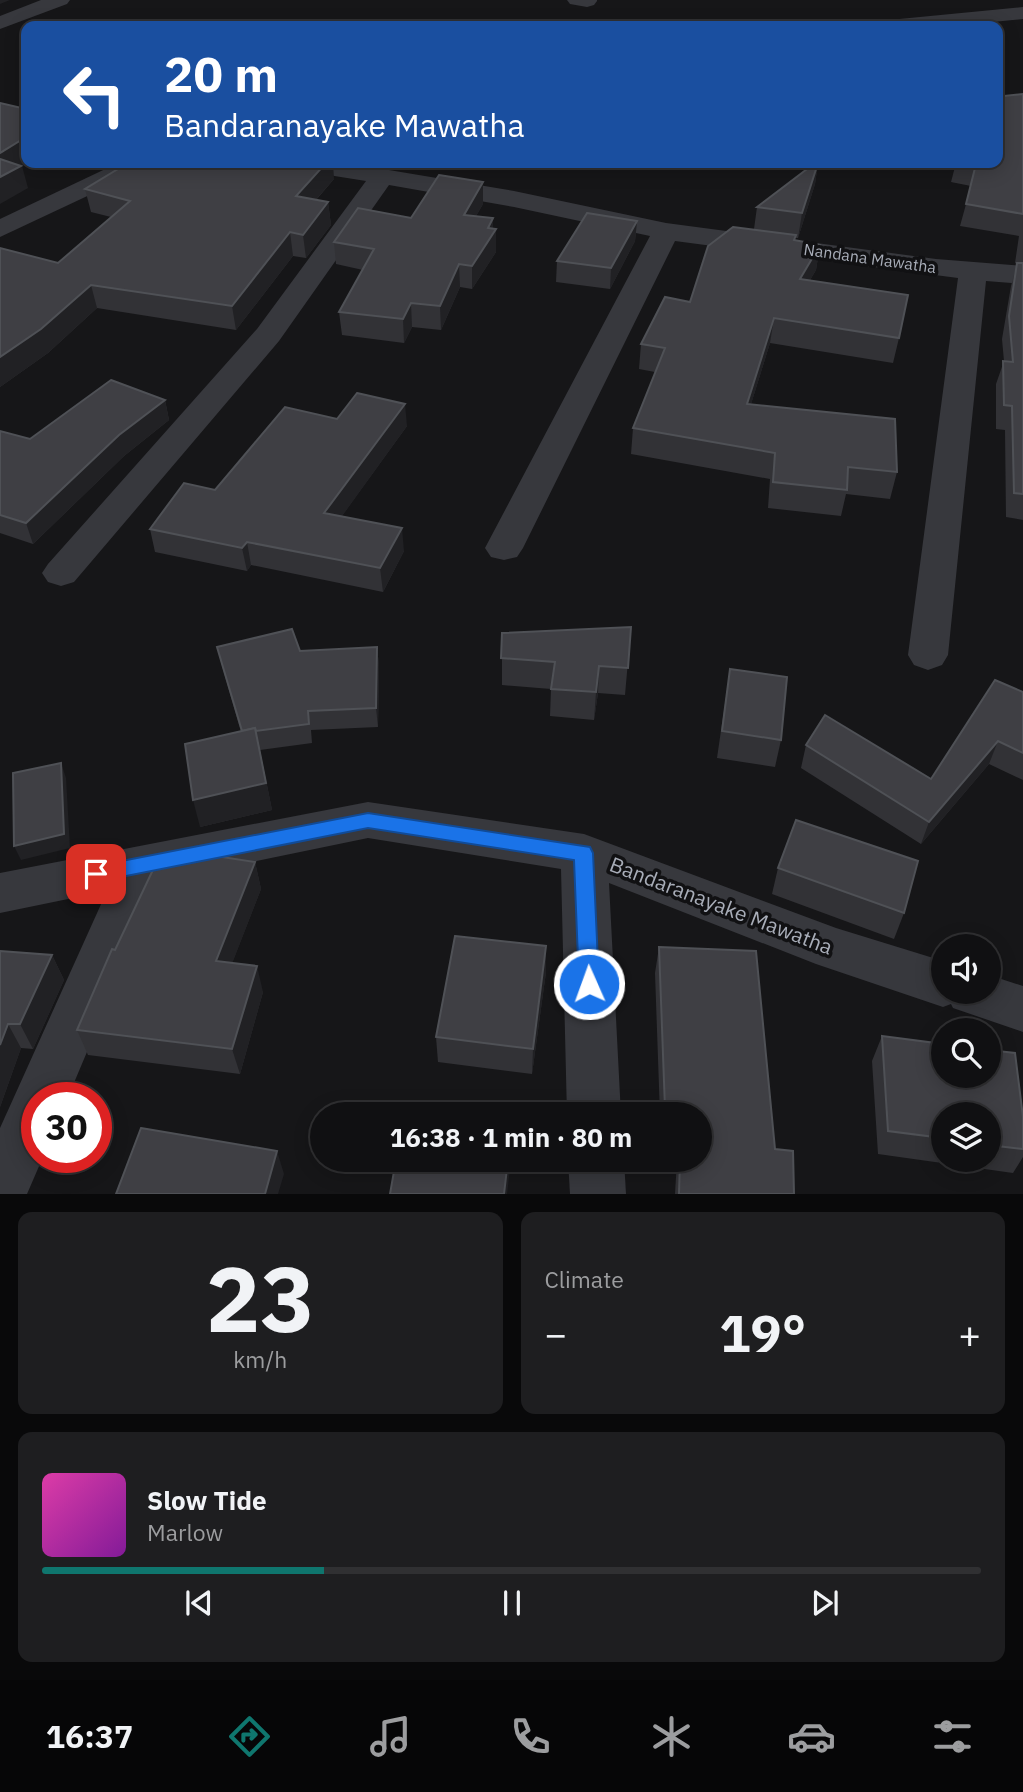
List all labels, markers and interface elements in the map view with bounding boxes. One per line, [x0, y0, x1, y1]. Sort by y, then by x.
text: 20 m [164, 42, 278, 105]
icon: left [49, 49, 140, 140]
text: Bandaranayake Mawatha [164, 104, 525, 146]
street label: Nandana Mawatha [802, 239, 938, 277]
pin [66, 844, 126, 904]
street label: Bandaranayake Mawatha [606, 850, 837, 961]
icon: arrive [77, 855, 115, 893]
map controls [931, 934, 1001, 1172]
button: sound [931, 934, 1001, 1004]
position arrow [552, 947, 626, 1021]
button: search [931, 1018, 1001, 1088]
speed limit sign: 30 [21, 1082, 112, 1173]
button: layers [931, 1102, 1001, 1172]
text: 16:38 · 1 min · 80 m [390, 1120, 632, 1154]
text: 23 [206, 1239, 315, 1357]
text: Climate [545, 1264, 624, 1294]
text: 19° [719, 1299, 806, 1366]
text: − [545, 1309, 567, 1358]
text: + [958, 1309, 981, 1358]
text: km/h [233, 1344, 287, 1374]
text: Slow Tide [147, 1483, 267, 1517]
text: Marlow [147, 1517, 223, 1547]
icon: previous [180, 1584, 218, 1622]
icon: pause [493, 1584, 531, 1622]
icon: next [806, 1584, 844, 1622]
icon: directions [225, 1712, 274, 1761]
icon: music [366, 1712, 415, 1761]
icon: phone [506, 1712, 555, 1761]
icon: climate [647, 1712, 696, 1761]
icon: car [787, 1712, 836, 1761]
icon: filters [928, 1712, 977, 1761]
text: 16:37 [46, 1715, 133, 1757]

